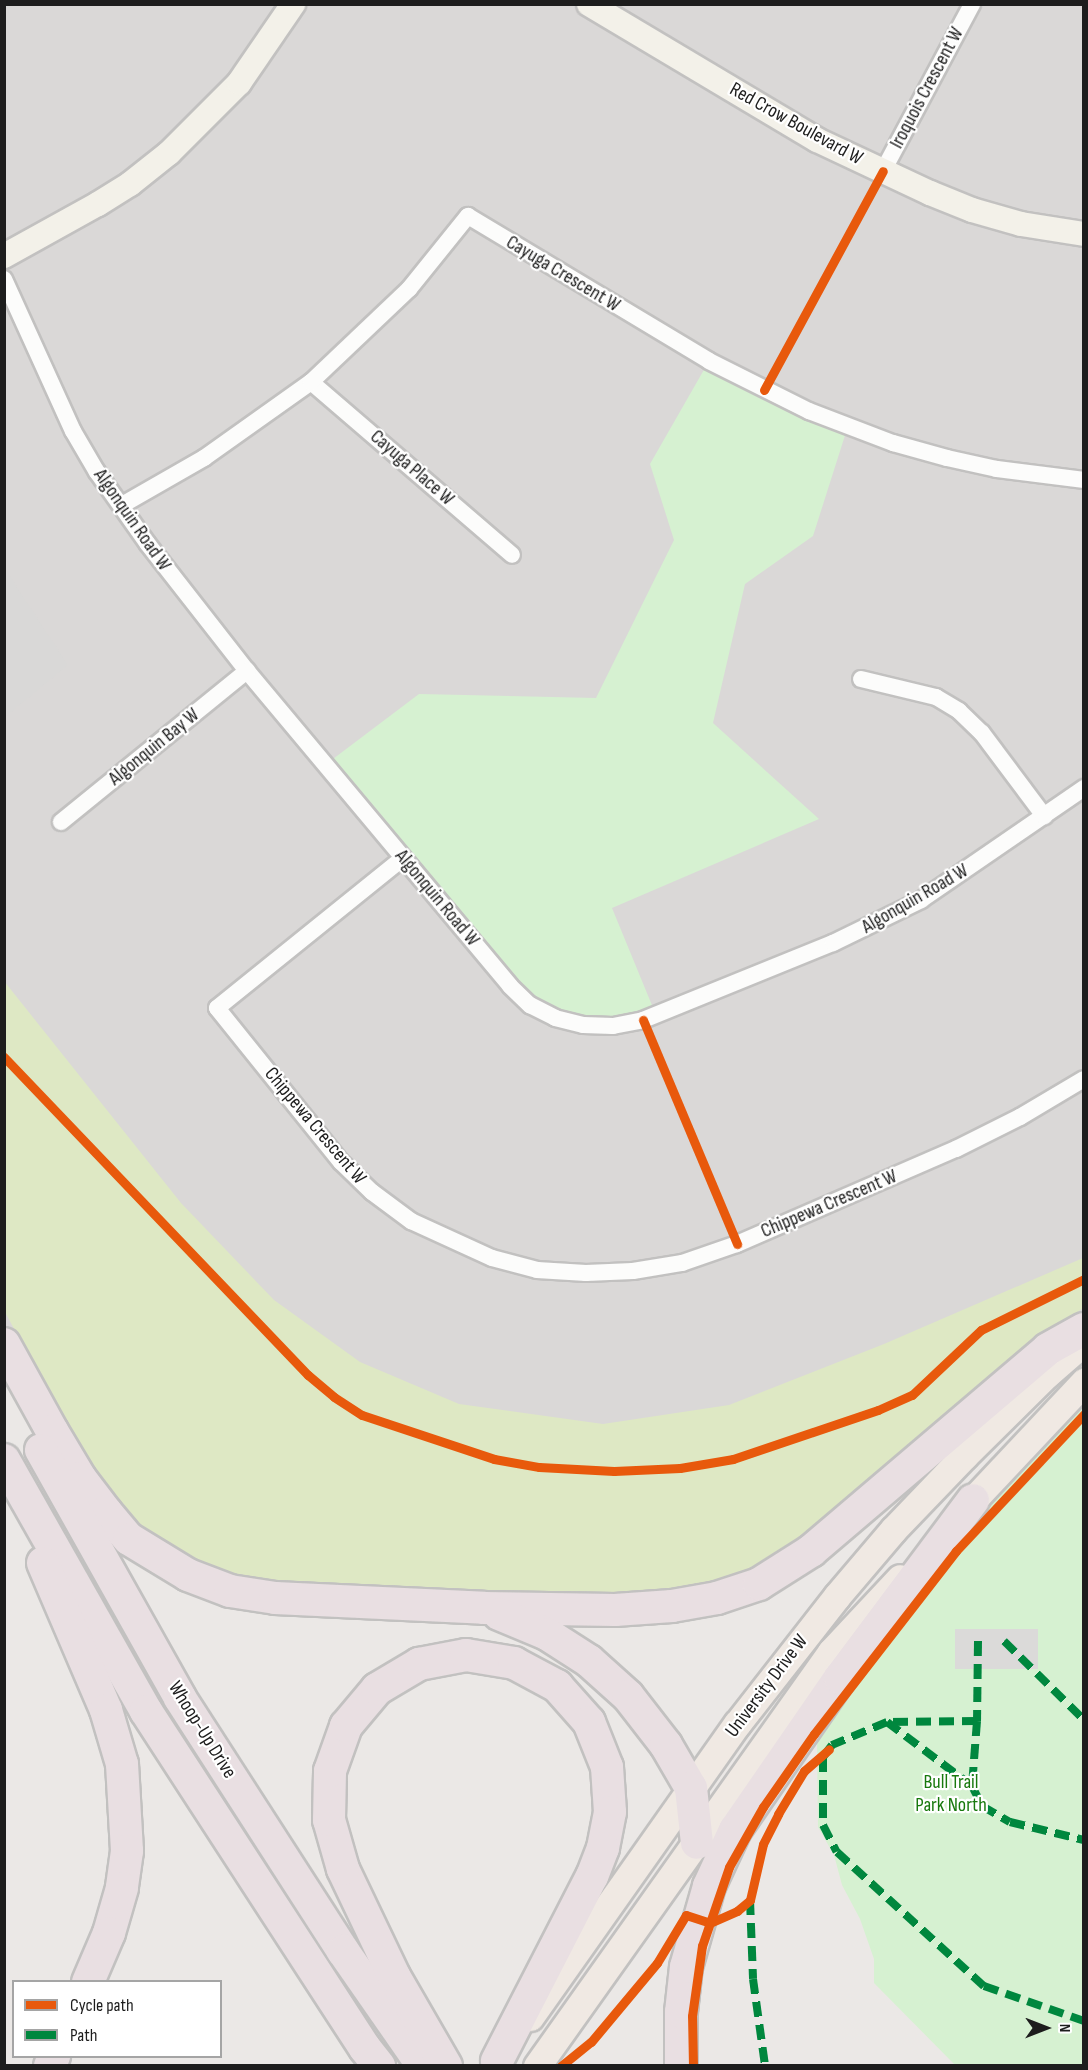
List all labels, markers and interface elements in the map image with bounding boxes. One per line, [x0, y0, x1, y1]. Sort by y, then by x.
street label: Iroquois Crescent W [885, 23, 969, 153]
street label: Red Crow Boulevard W [725, 78, 867, 170]
street label: Cayuga Crescent W [502, 231, 624, 317]
street label: Cayuga Place W [365, 425, 459, 511]
street label: Algonquin Road W [88, 464, 176, 576]
street label: Algonquin Bay W [104, 703, 204, 791]
street label: Algonquin Road W [390, 845, 484, 951]
street label: Algonquin Road W [857, 859, 973, 939]
street label: Chippewa Crescent W [259, 1063, 371, 1189]
street label: Chippewa Crescent W [757, 1165, 901, 1243]
street label: University Drive W [721, 1630, 813, 1742]
street label: Whoop-Up Drive [163, 1677, 241, 1783]
park label: Bull Trail Park North [915, 1771, 987, 1818]
legend [12, 1980, 222, 2058]
text: Cycle path [70, 1995, 134, 2016]
north arrow [1016, 1998, 1076, 2058]
text: N [1055, 2024, 1074, 2032]
text: Path [70, 2025, 98, 2046]

